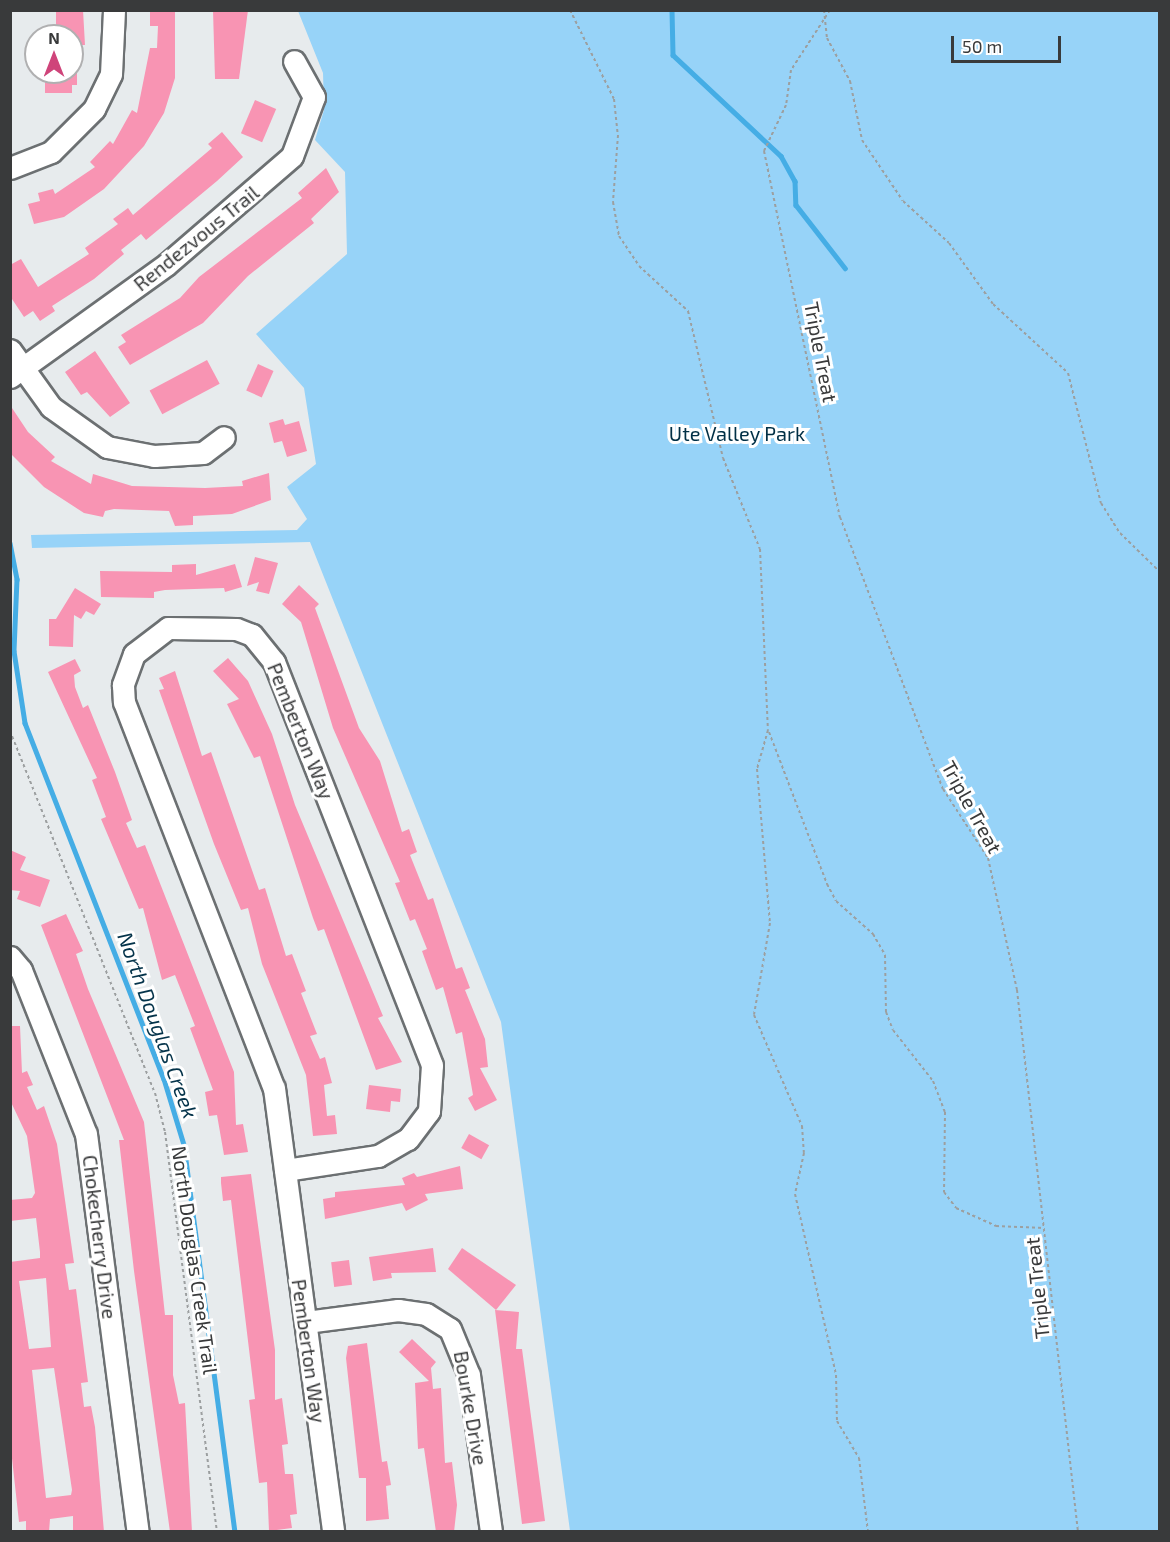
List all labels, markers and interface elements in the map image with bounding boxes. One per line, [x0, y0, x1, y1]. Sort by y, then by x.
north arrow [24, 24, 84, 84]
scale bar [954, 24, 1064, 62]
text: N [48, 28, 60, 47]
text: 50 m [962, 35, 1002, 57]
street label: Rendezvous Trail [128, 180, 264, 296]
street label: Triple Treat [799, 299, 843, 405]
park label: Ute Valley Park [668, 421, 806, 445]
street label: Pemberton Way [263, 659, 339, 803]
street label: Triple Treat [937, 756, 1007, 858]
water label: North Douglas Creek [113, 928, 203, 1122]
street label: North Douglas Creek Trail [167, 1144, 223, 1376]
street label: Chokecherry Drive [78, 1153, 122, 1321]
street label: Triple Treat [1020, 1236, 1054, 1340]
street label: Pemberton Way [287, 1277, 331, 1425]
street label: Bourke Drive [449, 1349, 493, 1467]

